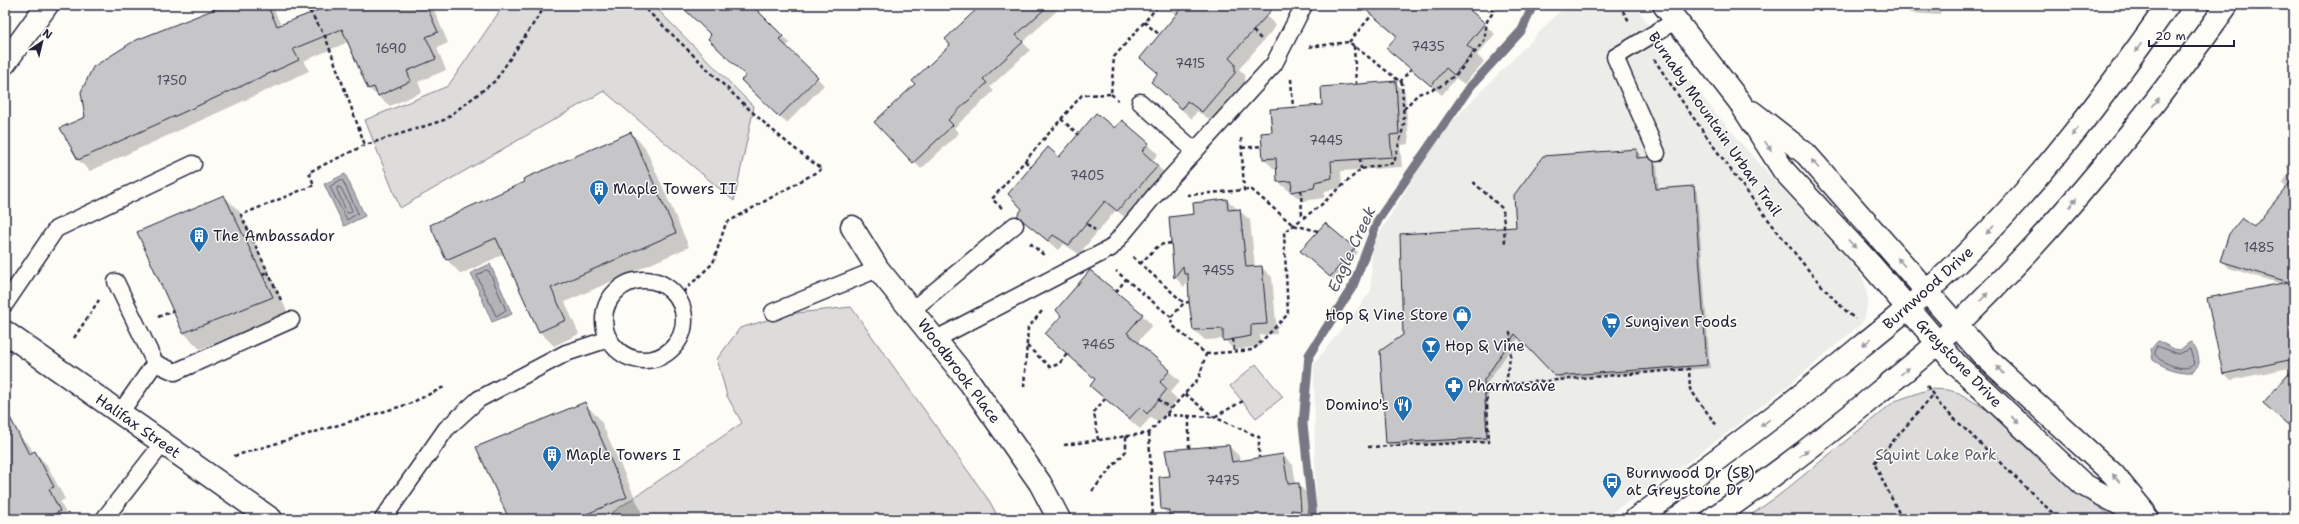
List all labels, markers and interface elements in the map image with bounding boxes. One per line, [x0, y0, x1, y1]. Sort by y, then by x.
north arrow [22, 22, 62, 62]
scale bar [2149, 22, 2234, 48]
text: N [40, 26, 56, 43]
street label: Burnaby Mountain Urban Trail [1644, 28, 1787, 220]
text: 20 m [2155, 28, 2186, 44]
house number: 7435 [1411, 38, 1445, 55]
house number: 1690 [375, 40, 407, 57]
one-way arrow [2134, 43, 2142, 54]
house number: 7415 [1175, 55, 1205, 72]
house number: 1750 [157, 72, 187, 89]
one-way arrow [2152, 97, 2160, 108]
one-way arrow [2071, 126, 2079, 137]
house number: 7445 [1309, 132, 1343, 149]
one-way arrow [1764, 140, 1771, 151]
one-way arrow [1811, 159, 1820, 169]
house number: 7405 [1070, 167, 1104, 184]
building icon: Maple Towers II [588, 178, 610, 206]
place label: Maple Towers II [613, 179, 736, 199]
one-way arrow [2069, 198, 2078, 208]
water label: Eagle Creek [1322, 203, 1380, 296]
one-way arrow [1985, 224, 1994, 235]
building icon: The Ambassador [188, 225, 210, 253]
place label: The Ambassador [213, 226, 335, 246]
one-way arrow [1847, 239, 1857, 249]
house number: 1485 [2244, 239, 2274, 256]
street label: Burnwood Drive [1878, 242, 1978, 334]
one-way arrow [1897, 257, 1906, 267]
house number: 7455 [1202, 262, 1234, 279]
one-way arrow [1979, 293, 1988, 302]
shop icon: Hop & Vine Store [1451, 304, 1473, 332]
place label: Hop & Vine Store [1325, 305, 1448, 325]
supermarket icon: Sungiven Foods [1600, 311, 1622, 339]
place label: Sungiven Foods [1625, 312, 1737, 332]
street label: Woodbrook Place [913, 314, 1005, 428]
street label: Greystone Drive [1911, 314, 2007, 412]
bar icon: Hop & Vine [1420, 335, 1442, 363]
house number: 7465 [1081, 336, 1115, 353]
place label: Hop & Vine [1445, 336, 1525, 356]
one-way arrow [1861, 338, 1872, 346]
one-way arrow [1995, 366, 2005, 375]
one-way arrow [1899, 367, 1910, 376]
pharmacy icon: Pharmasave [1443, 375, 1465, 403]
place label: Pharmasave [1468, 376, 1556, 396]
street label: Halifax Street [91, 389, 185, 463]
restaurant icon: Domino's [1392, 394, 1414, 422]
place label: Domino's [1326, 395, 1389, 415]
one-way arrow [2010, 415, 2020, 425]
one-way arrow [1760, 419, 1771, 427]
building icon: Maple Towers I [541, 444, 563, 472]
place label: Maple Towers I [566, 445, 681, 465]
park label: Squint Lake Park [1875, 445, 1997, 465]
one-way arrow [1799, 449, 1810, 458]
place label: Burnwood Dr (SB) at Greystone Dr [1626, 463, 1755, 500]
bus stop icon: Burnwood Dr (SB) at Greystone Dr [1601, 471, 1623, 499]
house number: 7475 [1206, 472, 1240, 489]
one-way arrow [2111, 473, 2120, 483]

